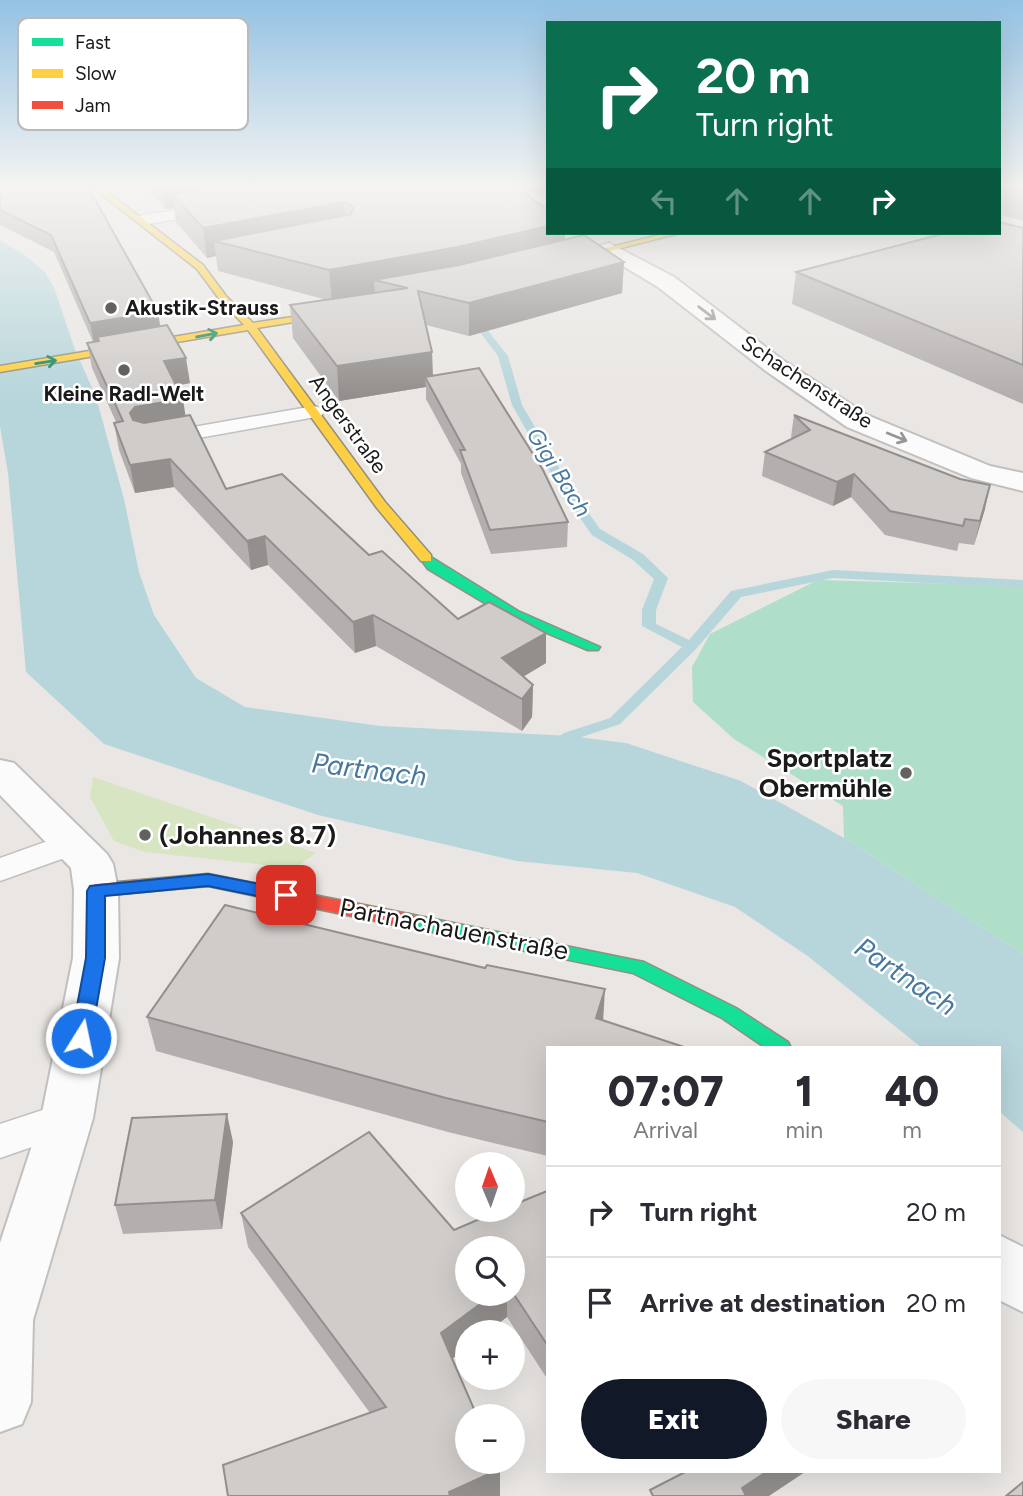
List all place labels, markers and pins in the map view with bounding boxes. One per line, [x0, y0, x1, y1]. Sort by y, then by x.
place label: Akustik-Strauss [125, 295, 279, 320]
marker: Akustik-Strauss [103, 300, 119, 316]
marker: Kleine Radl-Welt [116, 362, 132, 378]
place label: Kleine Radl-Welt [44, 381, 204, 406]
place label: Sportplatz Obermühle [759, 742, 892, 804]
marker: Sportplatz Obermühle [898, 765, 914, 781]
place label: (Johannes 8.7) [159, 819, 336, 851]
marker: (Johannes 8.7) [137, 827, 153, 843]
pin [256, 865, 316, 925]

